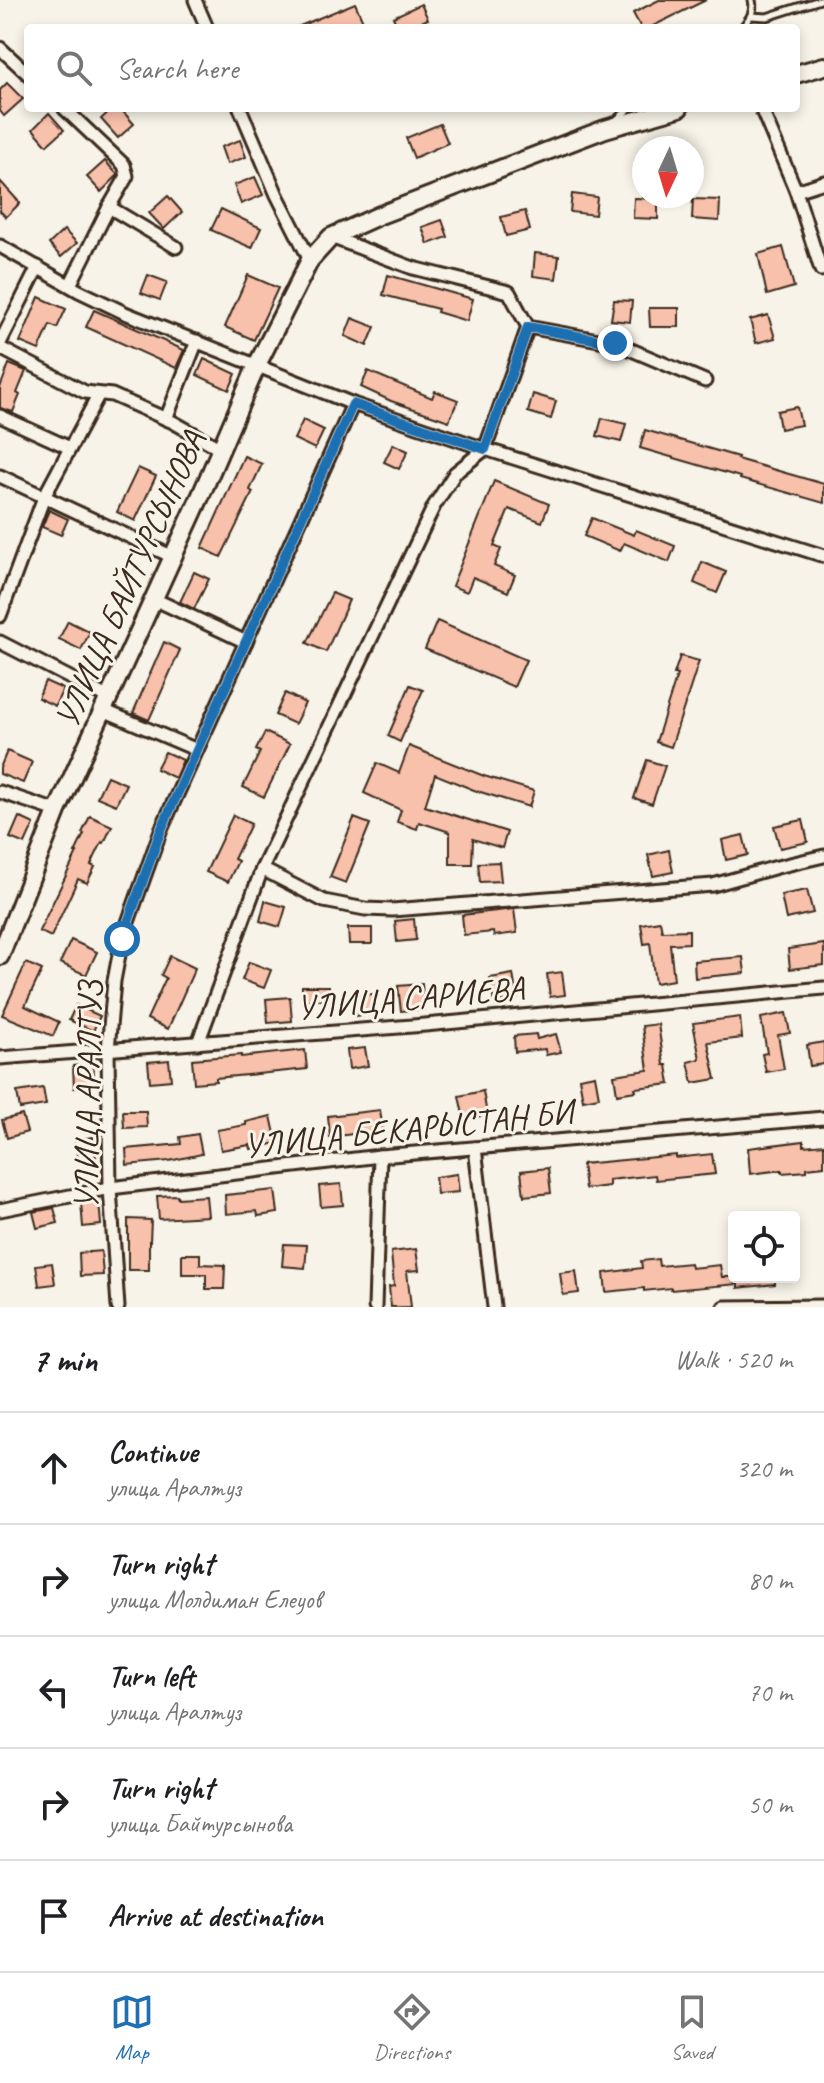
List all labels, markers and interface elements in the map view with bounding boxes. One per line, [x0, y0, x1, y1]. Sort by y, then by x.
search box [24, 24, 800, 112]
icon: search [52, 46, 96, 90]
text: Search here [116, 49, 238, 87]
north arrow [632, 136, 704, 208]
route end [597, 325, 633, 361]
street label: УЛИЦА БАЙТУРСЫНОВА [45, 423, 215, 734]
route start [104, 921, 140, 957]
street label: УЛИЦА САРИЕВА [295, 966, 527, 1029]
street label: УЛИЦА АРАЛТУЗ [64, 978, 111, 1210]
street label: УЛИЦА БЕКАРЫСТАН БИ [242, 1089, 581, 1167]
map controls [728, 1211, 800, 1283]
button: locate [728, 1211, 800, 1283]
text: 7 min [32, 1338, 97, 1381]
text: Walk · 520 m [675, 1343, 792, 1376]
text: Continue [108, 1433, 198, 1471]
icon: ahead [32, 1446, 76, 1490]
text: 320 m [736, 1452, 792, 1485]
text: улица Аралтуз [108, 1471, 241, 1504]
text: Turn right [108, 1545, 213, 1583]
icon: right [32, 1558, 76, 1602]
text: 80 m [748, 1564, 792, 1597]
text: улица Молдиман Елеуов [108, 1583, 321, 1616]
text: Turn left [108, 1657, 195, 1695]
icon: left [32, 1670, 76, 1714]
text: 70 m [748, 1676, 792, 1709]
text: улица Аралтуз [108, 1695, 241, 1728]
text: Turn right [108, 1769, 213, 1807]
icon: right [32, 1782, 76, 1826]
text: 50 m [748, 1788, 792, 1821]
text: улица Байтурсынова [108, 1807, 292, 1840]
icon: arrive [32, 1894, 76, 1938]
text: Arrive at destination [108, 1897, 323, 1935]
tab: Map [110, 1990, 154, 2066]
tab: Directions [374, 1990, 450, 2066]
tab: Saved [670, 1990, 714, 2066]

